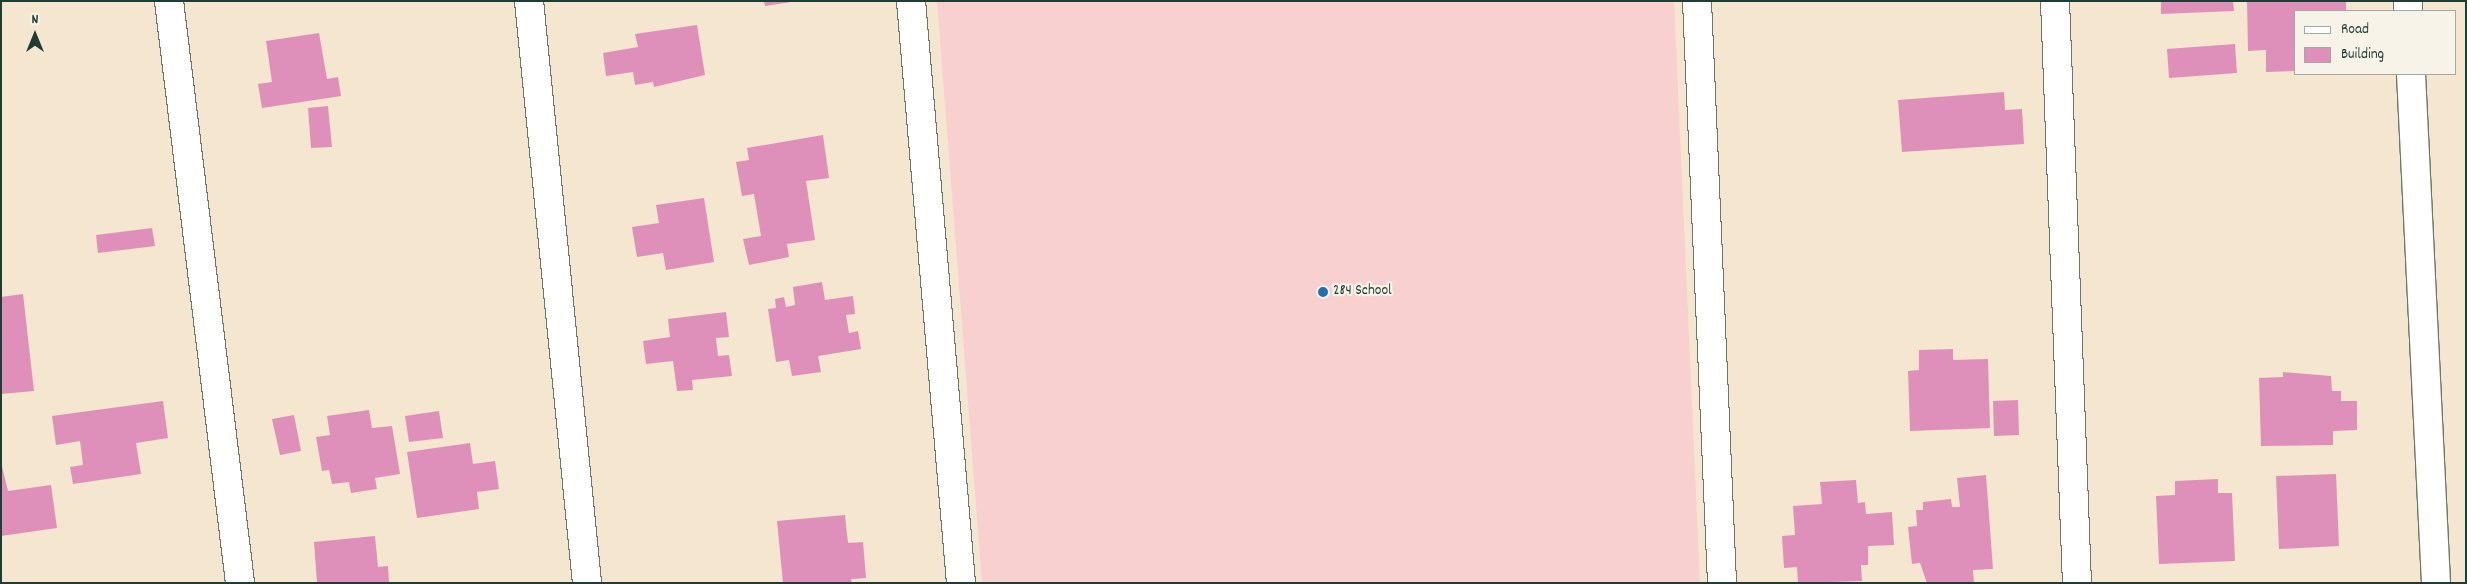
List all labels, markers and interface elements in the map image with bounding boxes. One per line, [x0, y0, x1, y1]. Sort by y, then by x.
north arrow [10, 10, 60, 60]
text: N [32, 10, 38, 30]
legend [2294, 10, 2457, 75]
text: Road [2341, 19, 2369, 41]
text: Building [2341, 44, 2384, 66]
place label: 284 School [1333, 283, 1392, 301]
marker: 284 School [1317, 286, 1329, 298]

